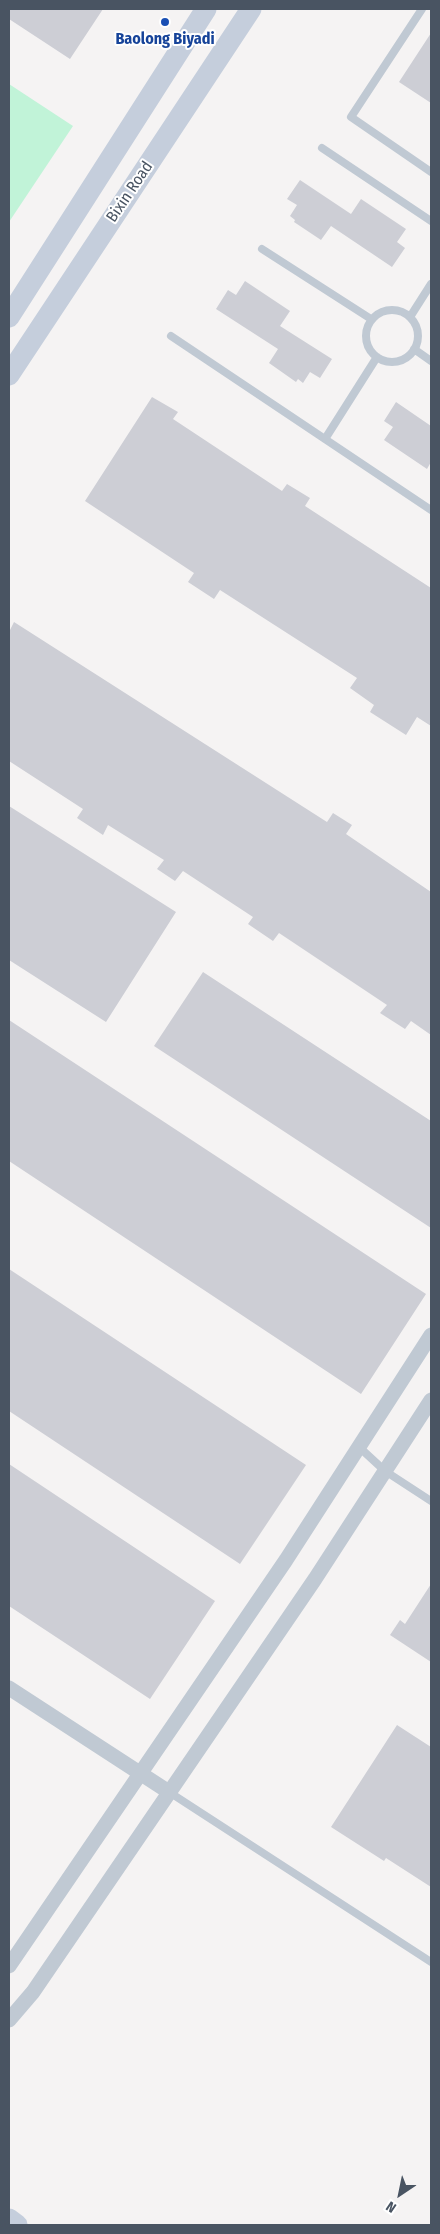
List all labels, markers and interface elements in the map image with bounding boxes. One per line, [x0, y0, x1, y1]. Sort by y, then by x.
marker: Baolong Biyadi [159, 16, 171, 28]
place label: Baolong Biyadi [115, 30, 215, 50]
street label: Bixin Road [103, 158, 157, 226]
north arrow [375, 2169, 425, 2219]
text: N [383, 2197, 400, 2216]

